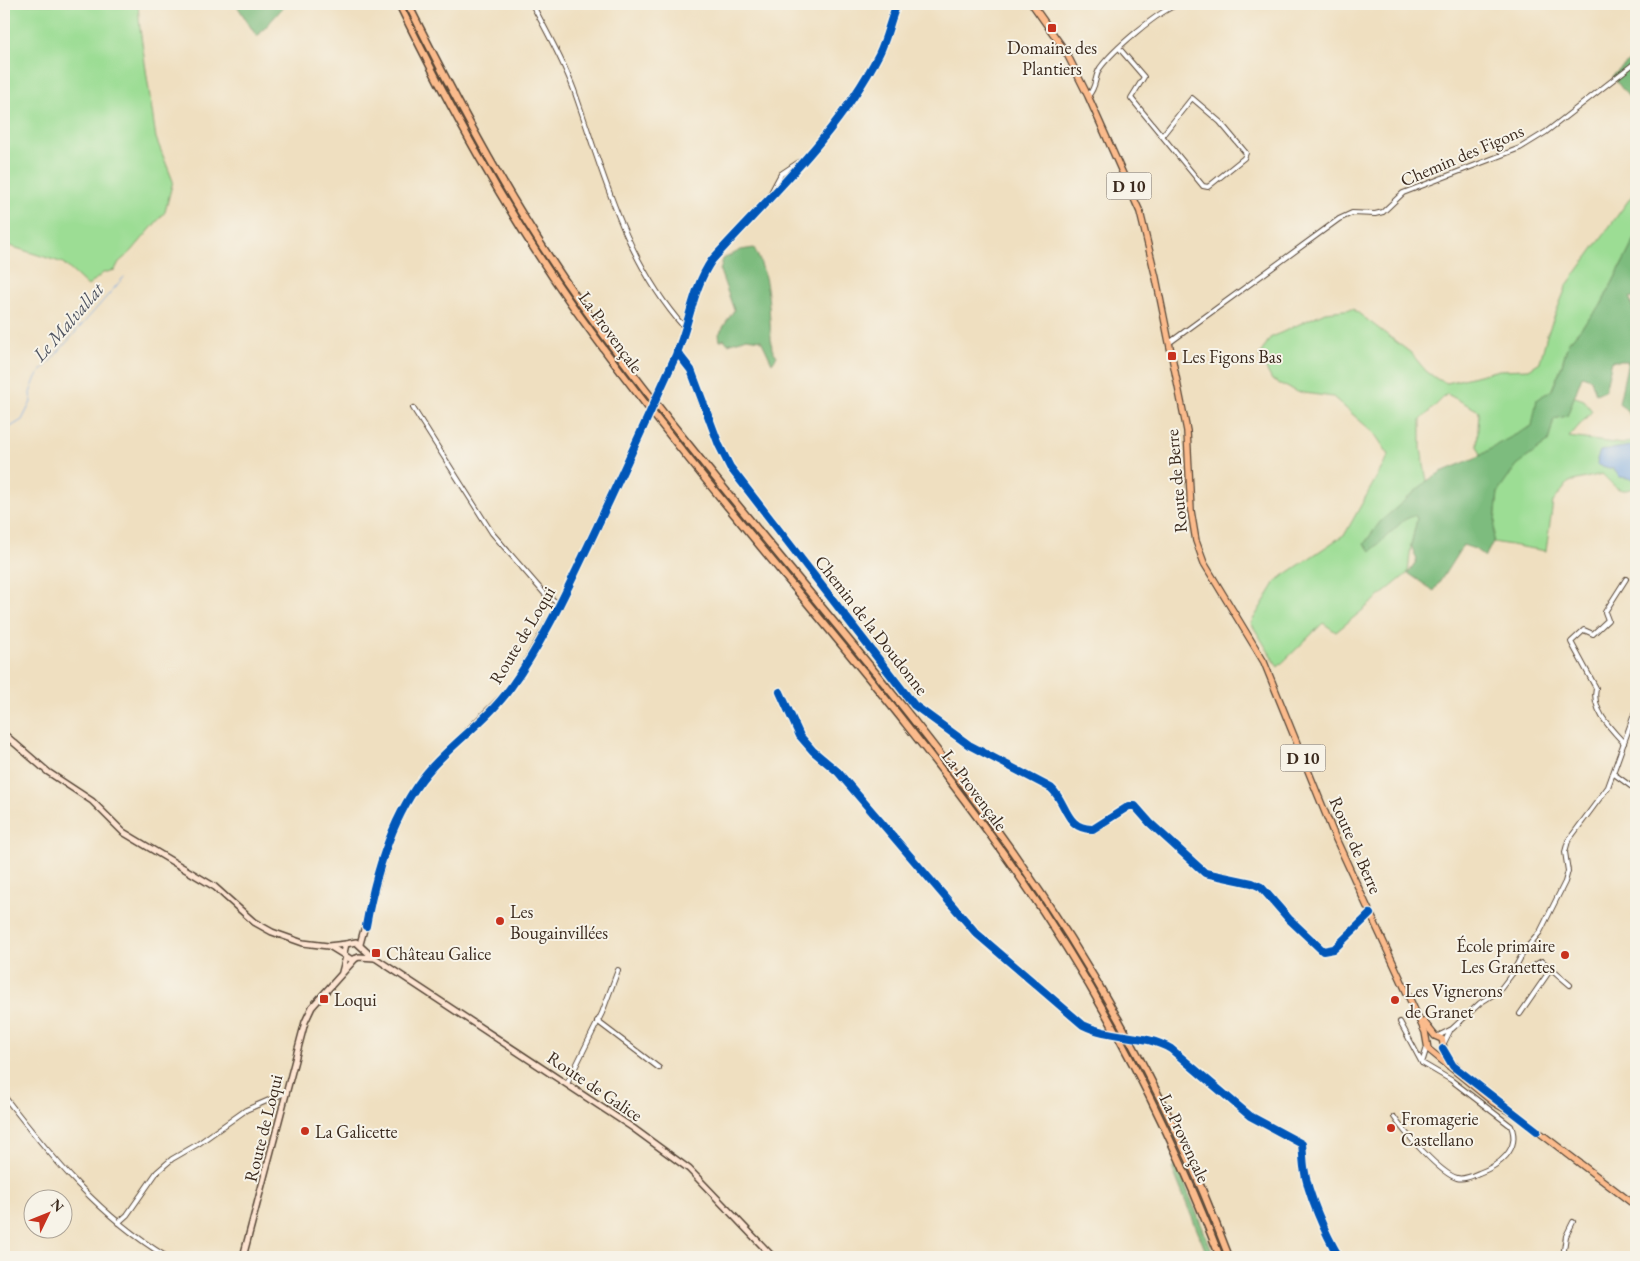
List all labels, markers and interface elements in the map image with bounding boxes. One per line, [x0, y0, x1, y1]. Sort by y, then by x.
marker: Domaine des Plantiers [1046, 22, 1058, 34]
place label: Domaine des Plantiers [1007, 36, 1097, 80]
street label: Chemin des Figons [1397, 119, 1527, 191]
road number: D 10 [1106, 172, 1152, 200]
water label: Le Malvallat [26, 276, 110, 367]
street label: La Provençale [574, 287, 648, 377]
place label: Les Figons Bas [1182, 345, 1282, 368]
marker: Les Figons Bas [1166, 350, 1178, 362]
street label: Route de Berre [1160, 428, 1192, 534]
street label: Chemin de la Doudonne [810, 550, 934, 700]
street label: Route de Loqui [484, 581, 560, 688]
road number: D 10 [1280, 744, 1326, 771]
street label: La Provençale [937, 745, 1013, 835]
street label: Route de Berre [1324, 793, 1388, 897]
place label: Les Bougainvillées [510, 900, 608, 944]
marker: Les Bougainvillées [494, 915, 506, 927]
place label: École primaire Les Granettes [1456, 934, 1555, 978]
place label: Château Galice [386, 942, 491, 965]
marker: Château Galice [370, 947, 382, 959]
marker: École primaire Les Granettes [1559, 949, 1571, 961]
place label: Les Vignerons de Granet [1405, 979, 1503, 1023]
place label: Loqui [334, 988, 377, 1011]
marker: Loqui [318, 993, 330, 1005]
marker: Les Vignerons de Granet [1389, 994, 1401, 1006]
street label: Route de Galice [543, 1046, 647, 1126]
street label: Route de Loqui [239, 1071, 288, 1184]
street label: La Provençale [1154, 1090, 1216, 1186]
place label: Fromagerie Castellano [1401, 1107, 1479, 1151]
place label: La Galicette [315, 1120, 398, 1143]
marker: Fromagerie Castellano [1385, 1122, 1397, 1134]
marker: La Galicette [299, 1125, 311, 1137]
north arrow [22, 1188, 72, 1238]
text: N [47, 1195, 68, 1216]

